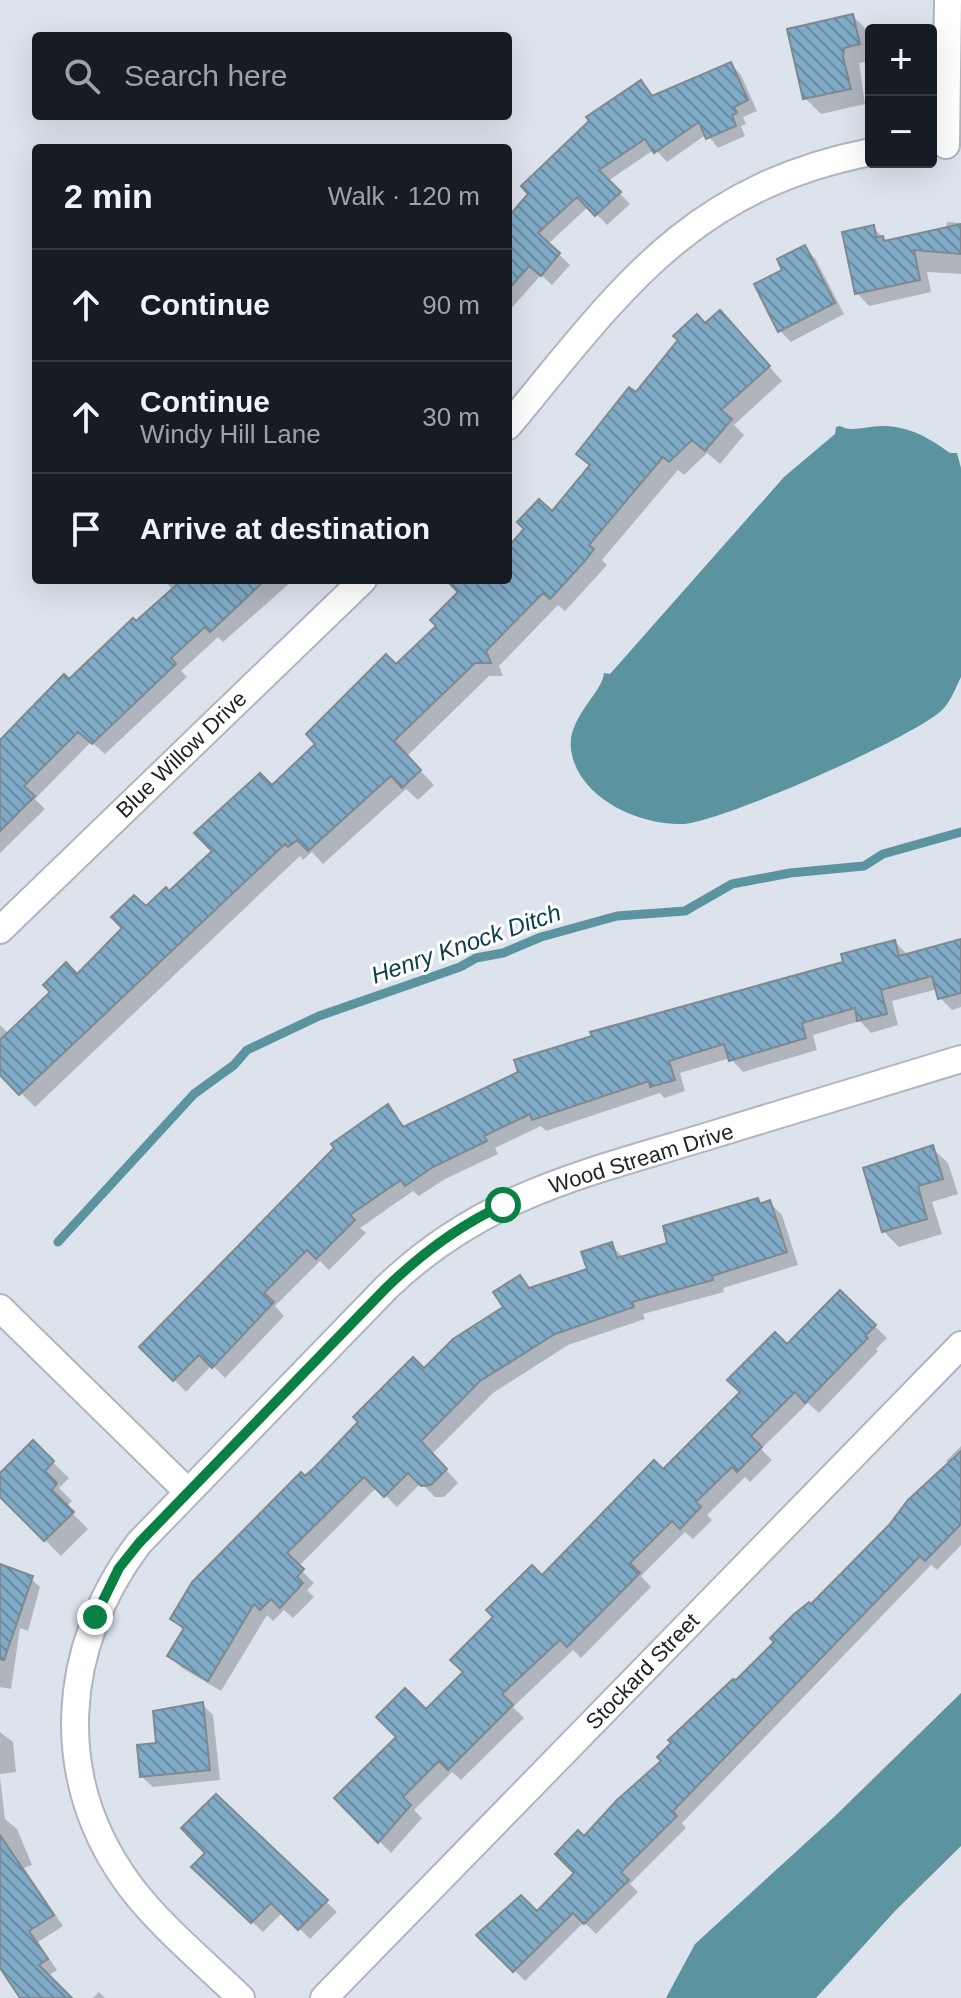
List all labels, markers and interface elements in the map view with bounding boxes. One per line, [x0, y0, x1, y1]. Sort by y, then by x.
map controls [865, 24, 937, 168]
button: + [865, 24, 937, 96]
search box [32, 32, 512, 120]
icon: search [60, 54, 104, 98]
text: Search here [124, 59, 287, 92]
button: − [865, 96, 937, 168]
text: 2 min [64, 177, 153, 215]
text: Walk · 120 m [328, 181, 480, 211]
icon: ahead [64, 283, 108, 327]
text: Continue [140, 288, 270, 321]
text: 90 m [422, 290, 480, 320]
text: Continue [140, 385, 270, 418]
icon: ahead [64, 395, 108, 439]
text: 30 m [422, 402, 480, 432]
text: Windy Hill Lane [140, 419, 321, 449]
icon: arrive [64, 507, 108, 551]
text: Arrive at destination [140, 512, 430, 545]
street label: Blue Willow Drive [111, 686, 252, 823]
water label: Henry Knock Ditch [367, 898, 564, 989]
street label: Wood Stream Drive [546, 1119, 736, 1198]
route start [485, 1187, 521, 1223]
route end [77, 1599, 113, 1635]
street label: Stockard Street [581, 1608, 704, 1735]

